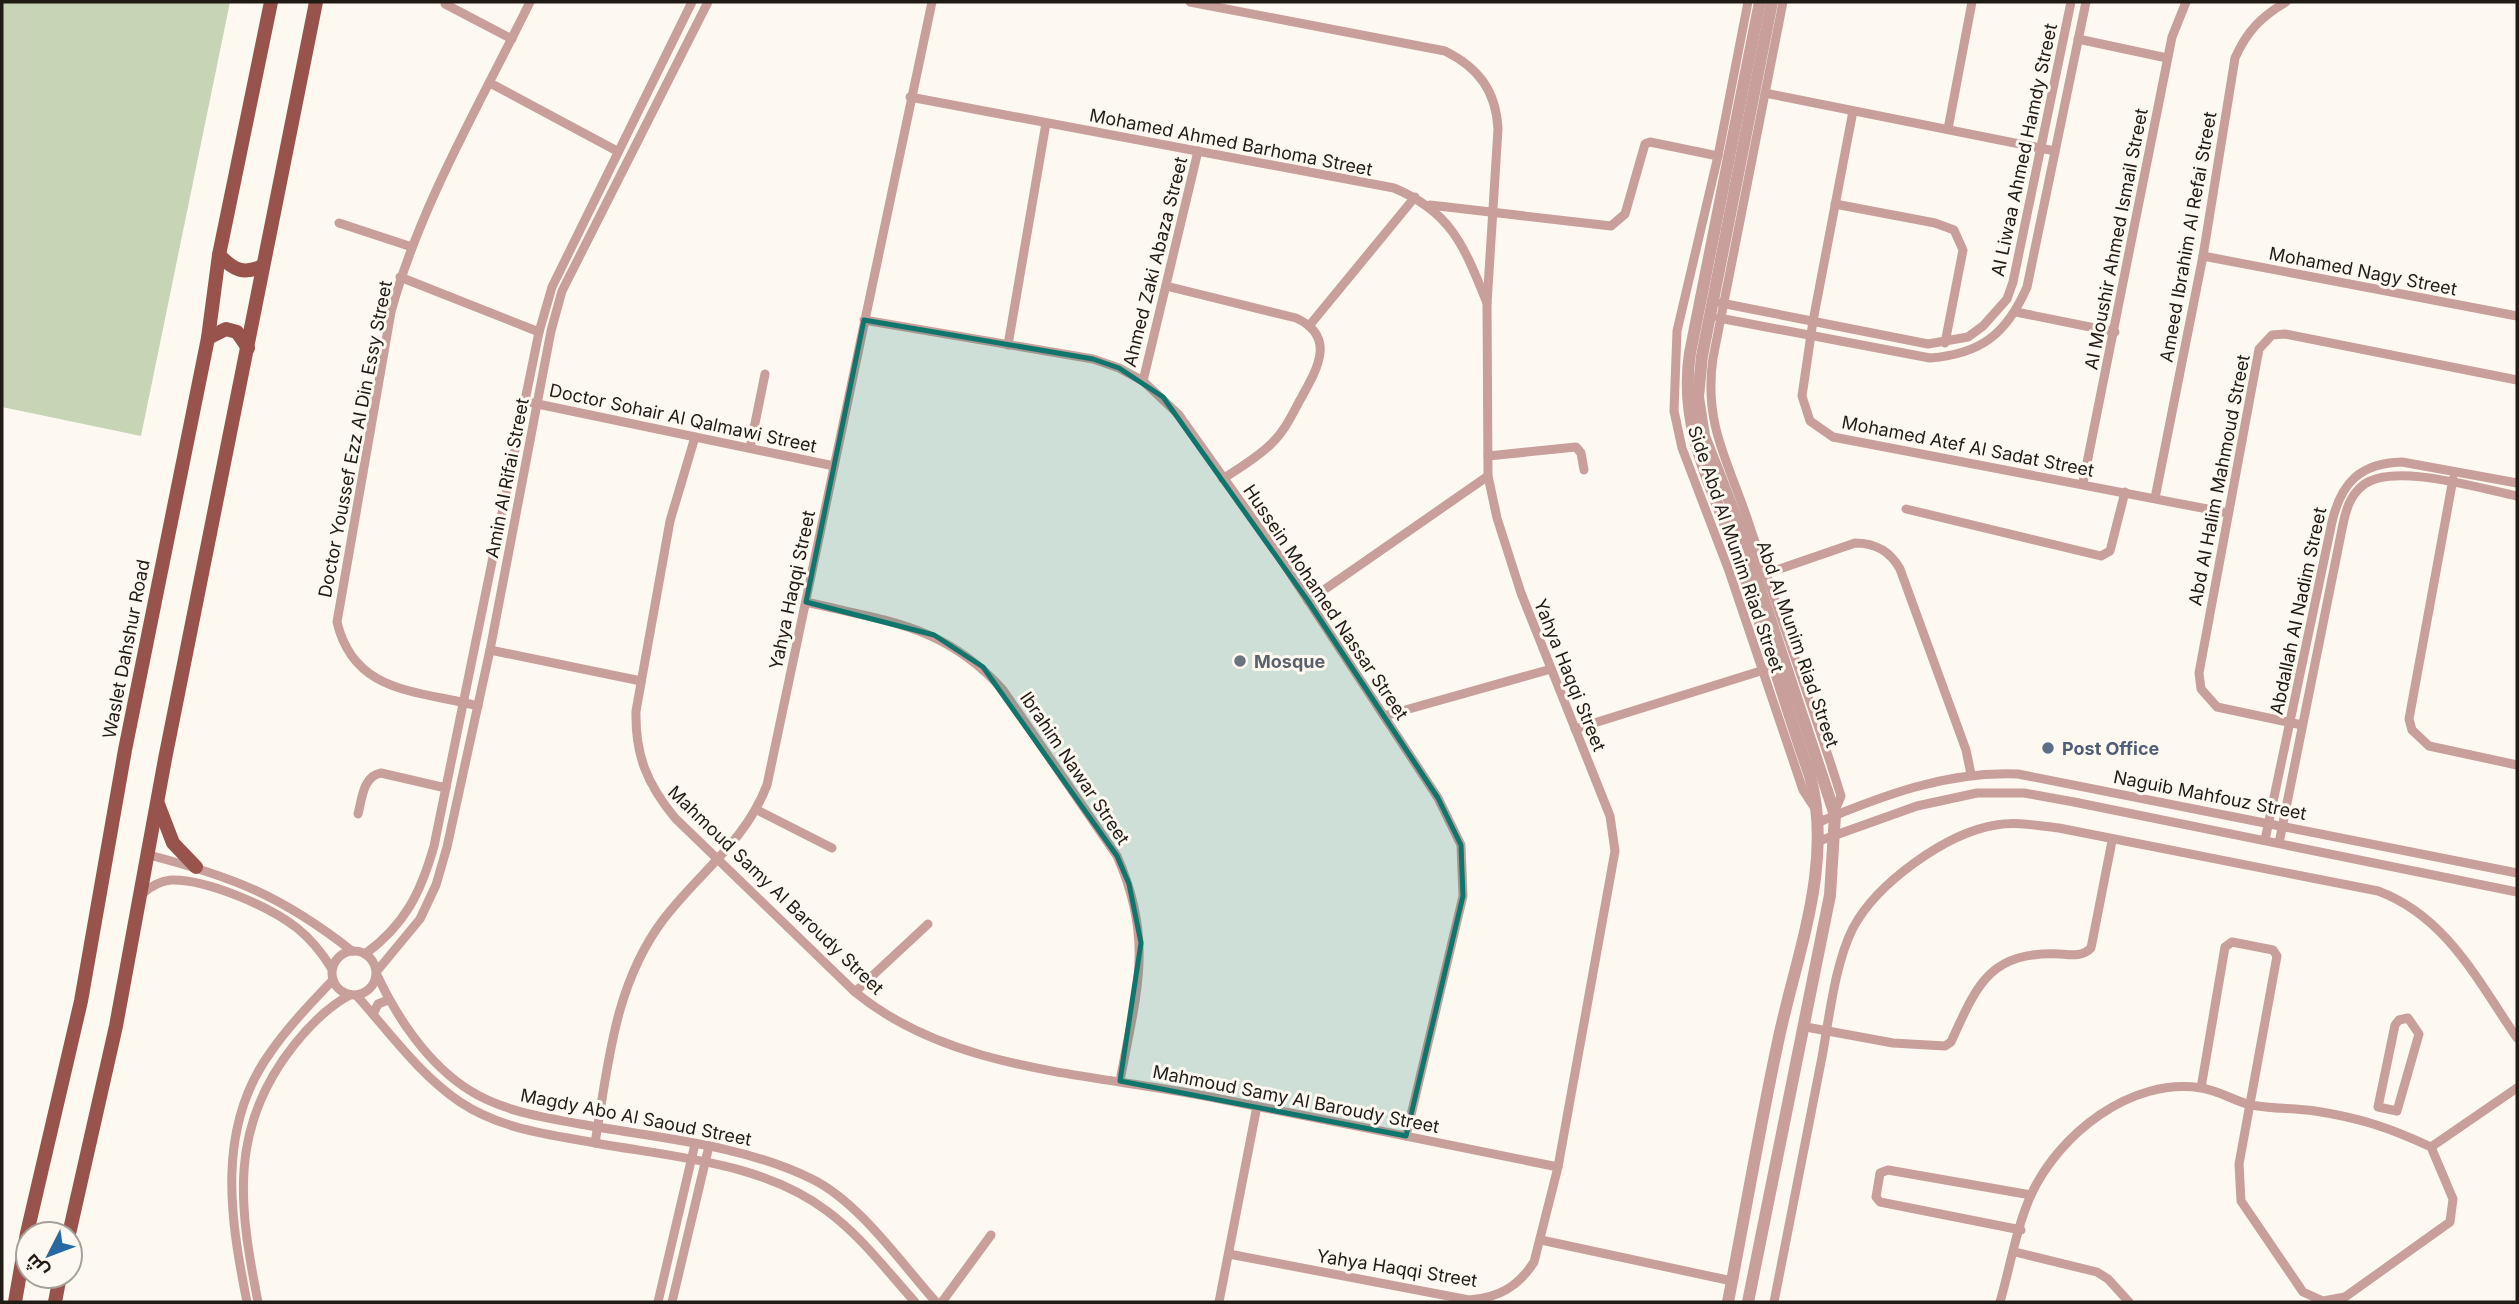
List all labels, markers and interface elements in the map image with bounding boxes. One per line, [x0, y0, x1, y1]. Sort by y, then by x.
street label: Al Liwaa Ahmed Hamdy Street [1987, 21, 2061, 278]
street label: Mohamed Ahmed Barhoma Street [1088, 104, 1374, 180]
street label: Al Moushir Ahmed Ismail Street [2080, 106, 2152, 372]
street label: Ameed Ibrahim Al Refai Street [2156, 110, 2220, 364]
street label: Ahmed Zaki Abaza Street [1119, 155, 1191, 369]
street label: Mohamed Nagy Street [2267, 242, 2459, 300]
street label: Doctor Youssef Ezz Al Din Essy Street [314, 279, 396, 599]
street label: Abd Al Halim Mahmoud Street [2184, 352, 2254, 607]
street label: Doctor Sohair Al Qalmawi Street [547, 379, 819, 457]
street label: Amin Al Rifai Street [481, 396, 533, 560]
street label: Mohamed Atef Al Sadat Street [1840, 411, 2096, 481]
street label: Side Abd Al Munim Riad Street [1684, 423, 1788, 675]
street label: Hussein Mohamed Nassar Street [1239, 480, 1413, 724]
street label: Abdallah Al Nadim Street [2266, 505, 2330, 717]
street label: Yahya Haqqi Street [765, 508, 819, 672]
street label: Abd Al Munim Riad Street [1753, 538, 1843, 750]
street label: Waslet Dahshur Road [98, 558, 154, 740]
street label: Yahya Haqqi Street [1530, 596, 1610, 754]
place label: Mosque [1254, 651, 1325, 672]
marker: Mosque [1232, 653, 1248, 669]
street label: Ibrahim Nawar Street [1016, 688, 1134, 848]
place label: Post Office [2062, 738, 2160, 759]
marker: Post Office [2040, 740, 2056, 756]
street label: Naguib Mahfouz Street [2112, 766, 2308, 824]
street label: Mahmoud Samy Al Baroudy Street [664, 781, 888, 999]
street label: Mahmoud Samy Al Baroudy Street [1151, 1061, 1441, 1137]
street label: Magdy Abo Al Saoud Street [519, 1084, 753, 1150]
north arrow [14, 1220, 84, 1290]
street label: Yahya Haqqi Street [1315, 1245, 1479, 1291]
text: ش [20, 1249, 53, 1283]

